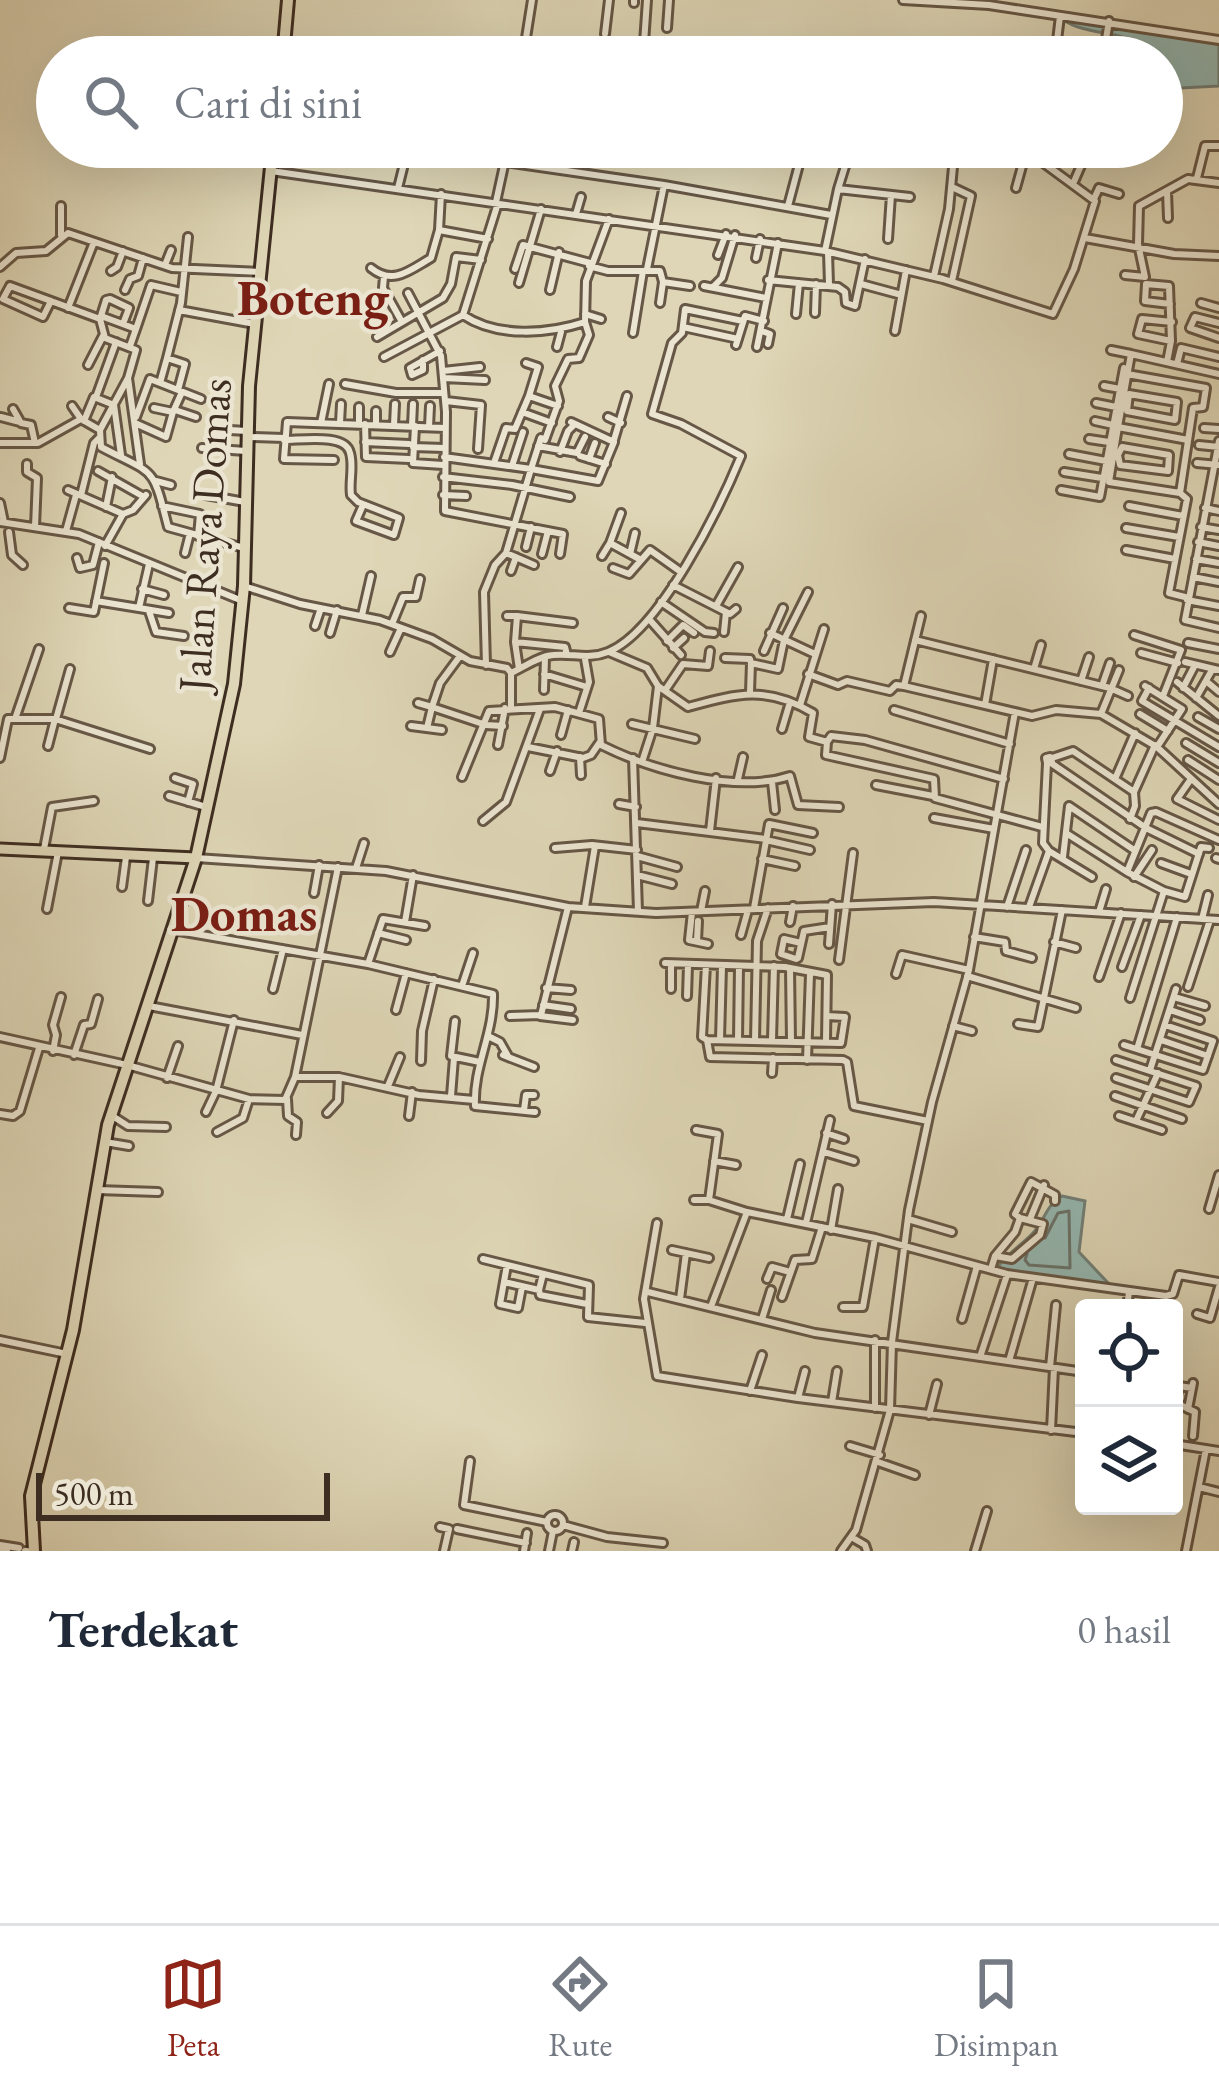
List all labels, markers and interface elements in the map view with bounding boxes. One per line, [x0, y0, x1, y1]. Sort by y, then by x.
search box [36, 36, 1183, 168]
icon: search [78, 69, 144, 135]
text: Cari di sini [174, 73, 362, 131]
district label: Boteng [237, 264, 389, 330]
street label: Jalan Raya Domas [164, 376, 244, 698]
district label: Domas [171, 880, 317, 946]
map controls [1075, 1299, 1183, 1515]
button: locate [1075, 1299, 1183, 1407]
button: layers [1075, 1407, 1183, 1515]
scale bar [36, 1467, 330, 1520]
text: 500 m [54, 1472, 134, 1515]
text: Terdekat [48, 1596, 238, 1662]
text: 0 hasil [1077, 1604, 1171, 1655]
tab: Peta [160, 1951, 226, 2066]
tab: Rute [547, 1951, 613, 2066]
tab: Disimpan [934, 1951, 1059, 2066]

